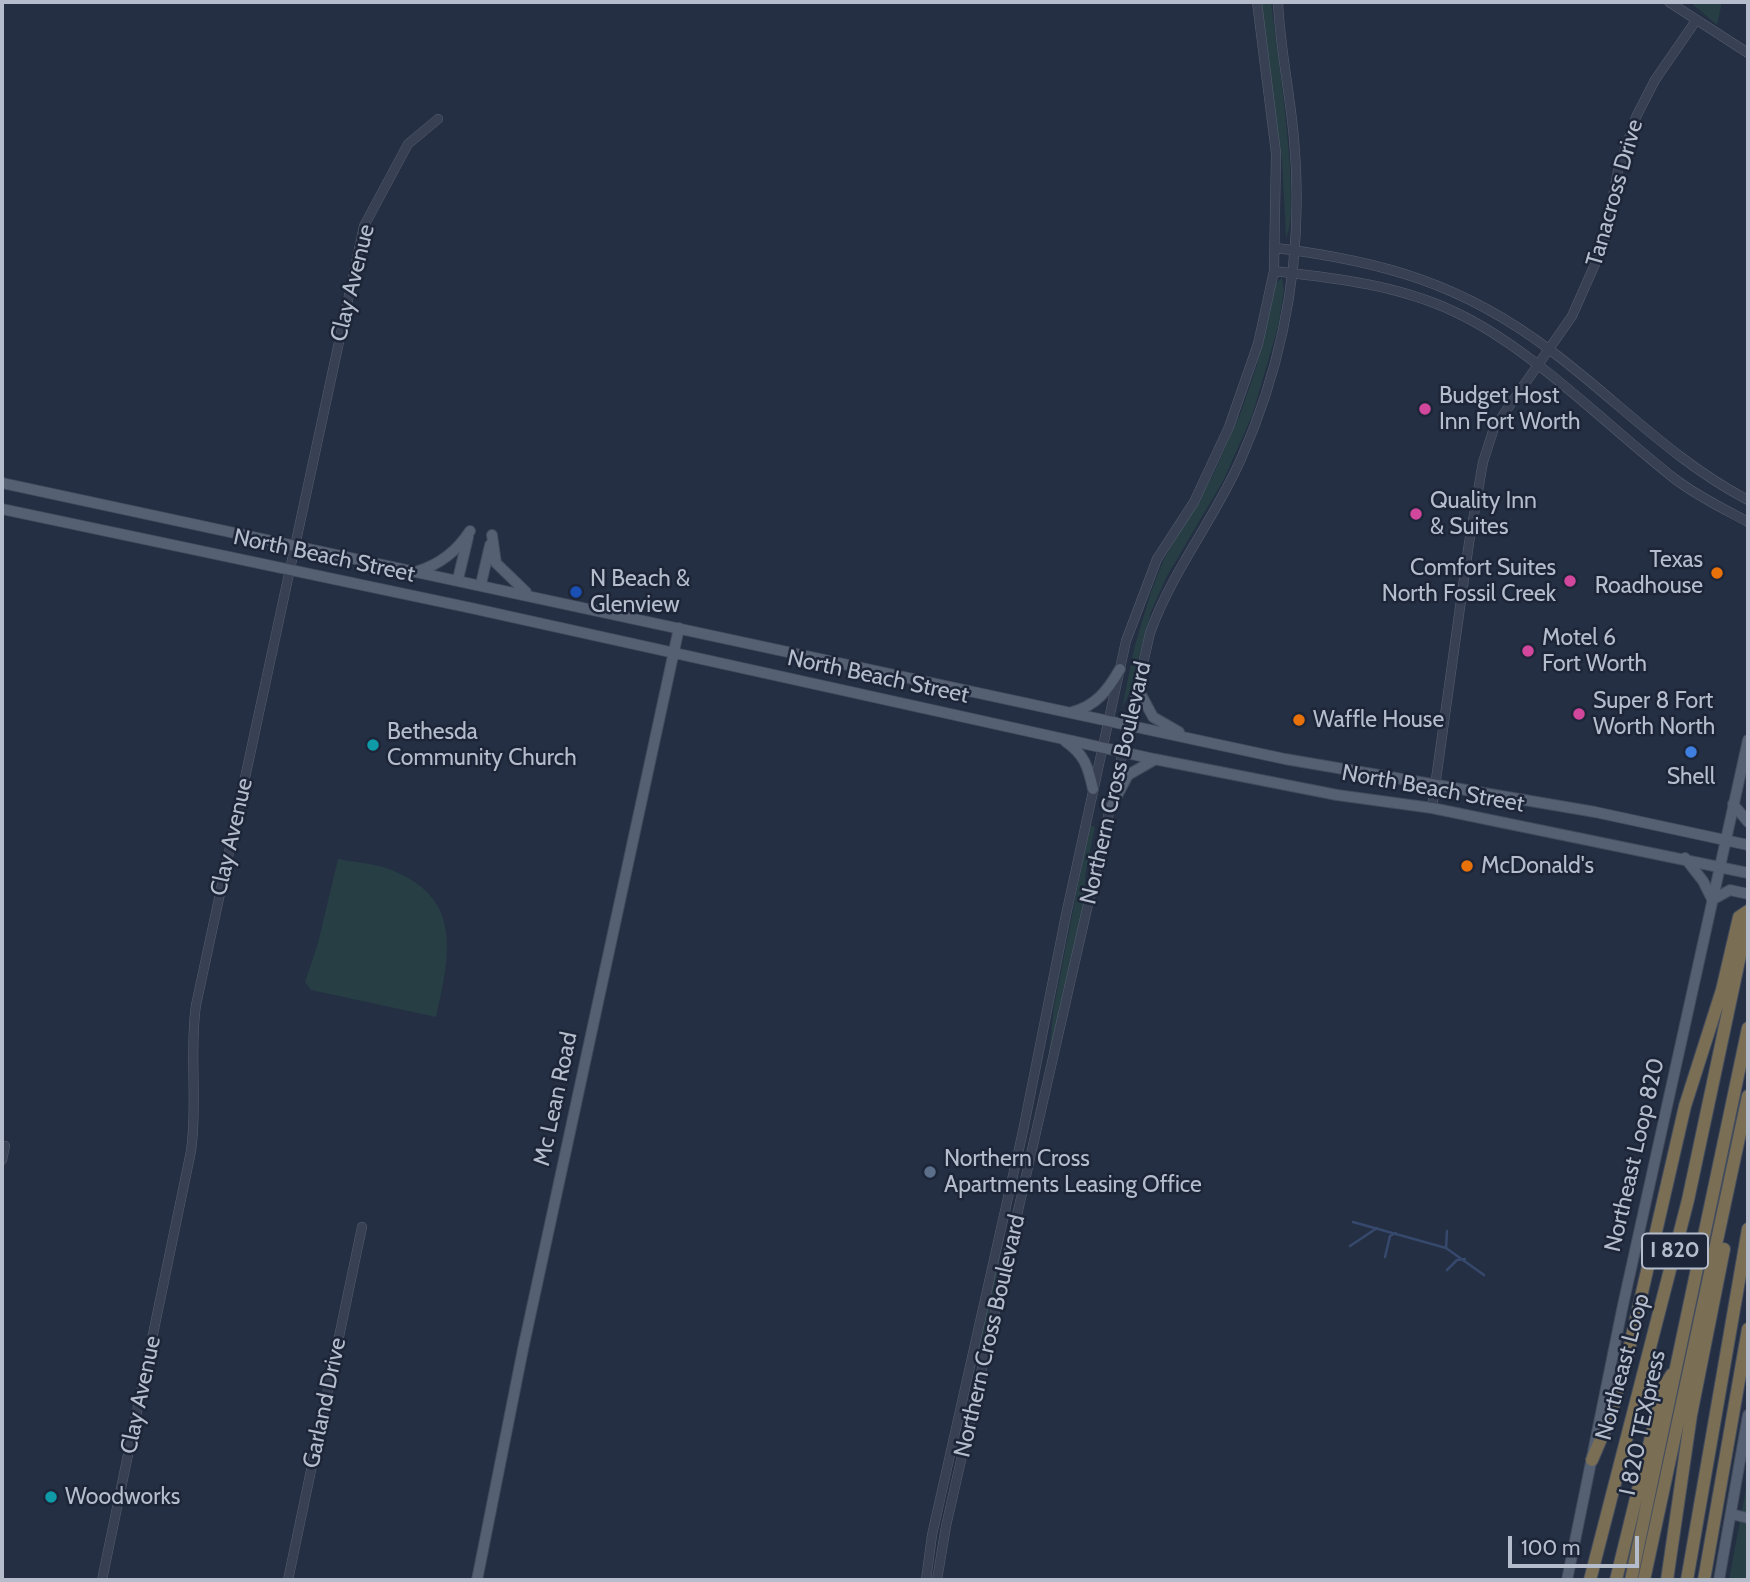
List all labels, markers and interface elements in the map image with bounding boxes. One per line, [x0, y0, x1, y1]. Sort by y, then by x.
street label: Tanacross Drive [1581, 116, 1649, 270]
street label: Clay Avenue [325, 221, 381, 345]
place label: Budget Host Inn Fort Worth [1439, 382, 1580, 436]
marker: Budget Host Inn Fort Worth [1417, 401, 1433, 417]
place label: Quality Inn & Suites [1430, 487, 1537, 541]
marker: Quality Inn & Suites [1408, 506, 1424, 522]
street label: North Beach Street [231, 523, 417, 589]
place label: Texas Roadhouse [1595, 546, 1703, 600]
place label: Comfort Suites North Fossil Creek [1382, 554, 1556, 608]
place label: N Beach & Glenview [590, 565, 690, 619]
marker: Texas Roadhouse [1709, 565, 1725, 581]
marker: Comfort Suites North Fossil Creek [1562, 573, 1578, 589]
marker: N Beach & Glenview [568, 584, 584, 600]
place label: Motel 6 Fort Worth [1542, 624, 1647, 678]
marker: Motel 6 Fort Worth [1520, 643, 1536, 659]
street label: North Beach Street [785, 644, 971, 710]
street label: Northern Cross Boulevard [1075, 659, 1157, 907]
place label: Super 8 Fort Worth North [1593, 687, 1715, 741]
place label: Waffle House [1313, 706, 1444, 734]
marker: Super 8 Fort Worth North [1571, 706, 1587, 722]
marker: Waffle House [1291, 712, 1307, 728]
place label: Bethesda Community Church [387, 718, 577, 772]
marker: Bethesda Community Church [365, 737, 381, 753]
marker: Shell [1683, 744, 1699, 760]
street label: North Beach Street [1340, 759, 1526, 819]
place label: Shell [1667, 763, 1715, 791]
street label: Clay Avenue [205, 775, 259, 899]
place label: McDonald's [1481, 852, 1594, 880]
marker: McDonald's [1459, 858, 1475, 874]
street label: Mc Lean Road [528, 1030, 584, 1168]
street label: Northeast Loop 820 [1599, 1055, 1671, 1255]
place label: Northern Cross Apartments Leasing Office [944, 1145, 1202, 1199]
marker: Northern Cross Apartments Leasing Office [922, 1164, 938, 1180]
street label: Northern Cross Boulevard [949, 1212, 1031, 1460]
road number: I 820 [1642, 1234, 1708, 1268]
street label: Northeast Loop [1590, 1291, 1656, 1443]
street label: Clay Avenue [115, 1333, 167, 1457]
street label: Garland Drive [298, 1335, 352, 1471]
street label: I 820 TEXpress [1614, 1348, 1672, 1498]
place label: Woodworks [65, 1483, 180, 1511]
marker: Woodworks [43, 1489, 59, 1505]
scale bar [1512, 1522, 1643, 1566]
text: 100 m [1521, 1535, 1580, 1560]

